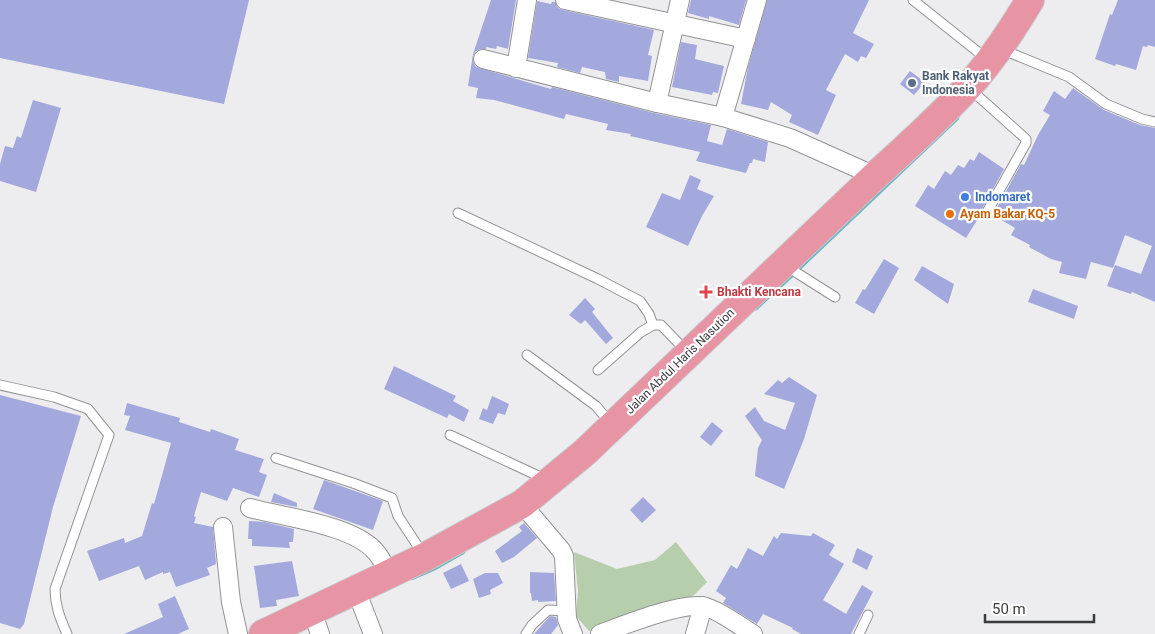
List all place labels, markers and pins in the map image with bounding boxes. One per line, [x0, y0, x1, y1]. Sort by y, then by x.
place label: Bank Rakyat Indonesia [922, 69, 989, 97]
marker: Bank Rakyat Indonesia [906, 77, 918, 89]
place label: Indomaret [975, 190, 1030, 204]
marker: Indomaret [959, 191, 971, 203]
place label: Ayam Bakar KQ-5 [960, 207, 1055, 221]
marker: Ayam Bakar KQ-5 [944, 208, 956, 220]
marker: Bhakti Kencana [699, 285, 713, 299]
place label: Bhakti Kencana [717, 285, 802, 299]

